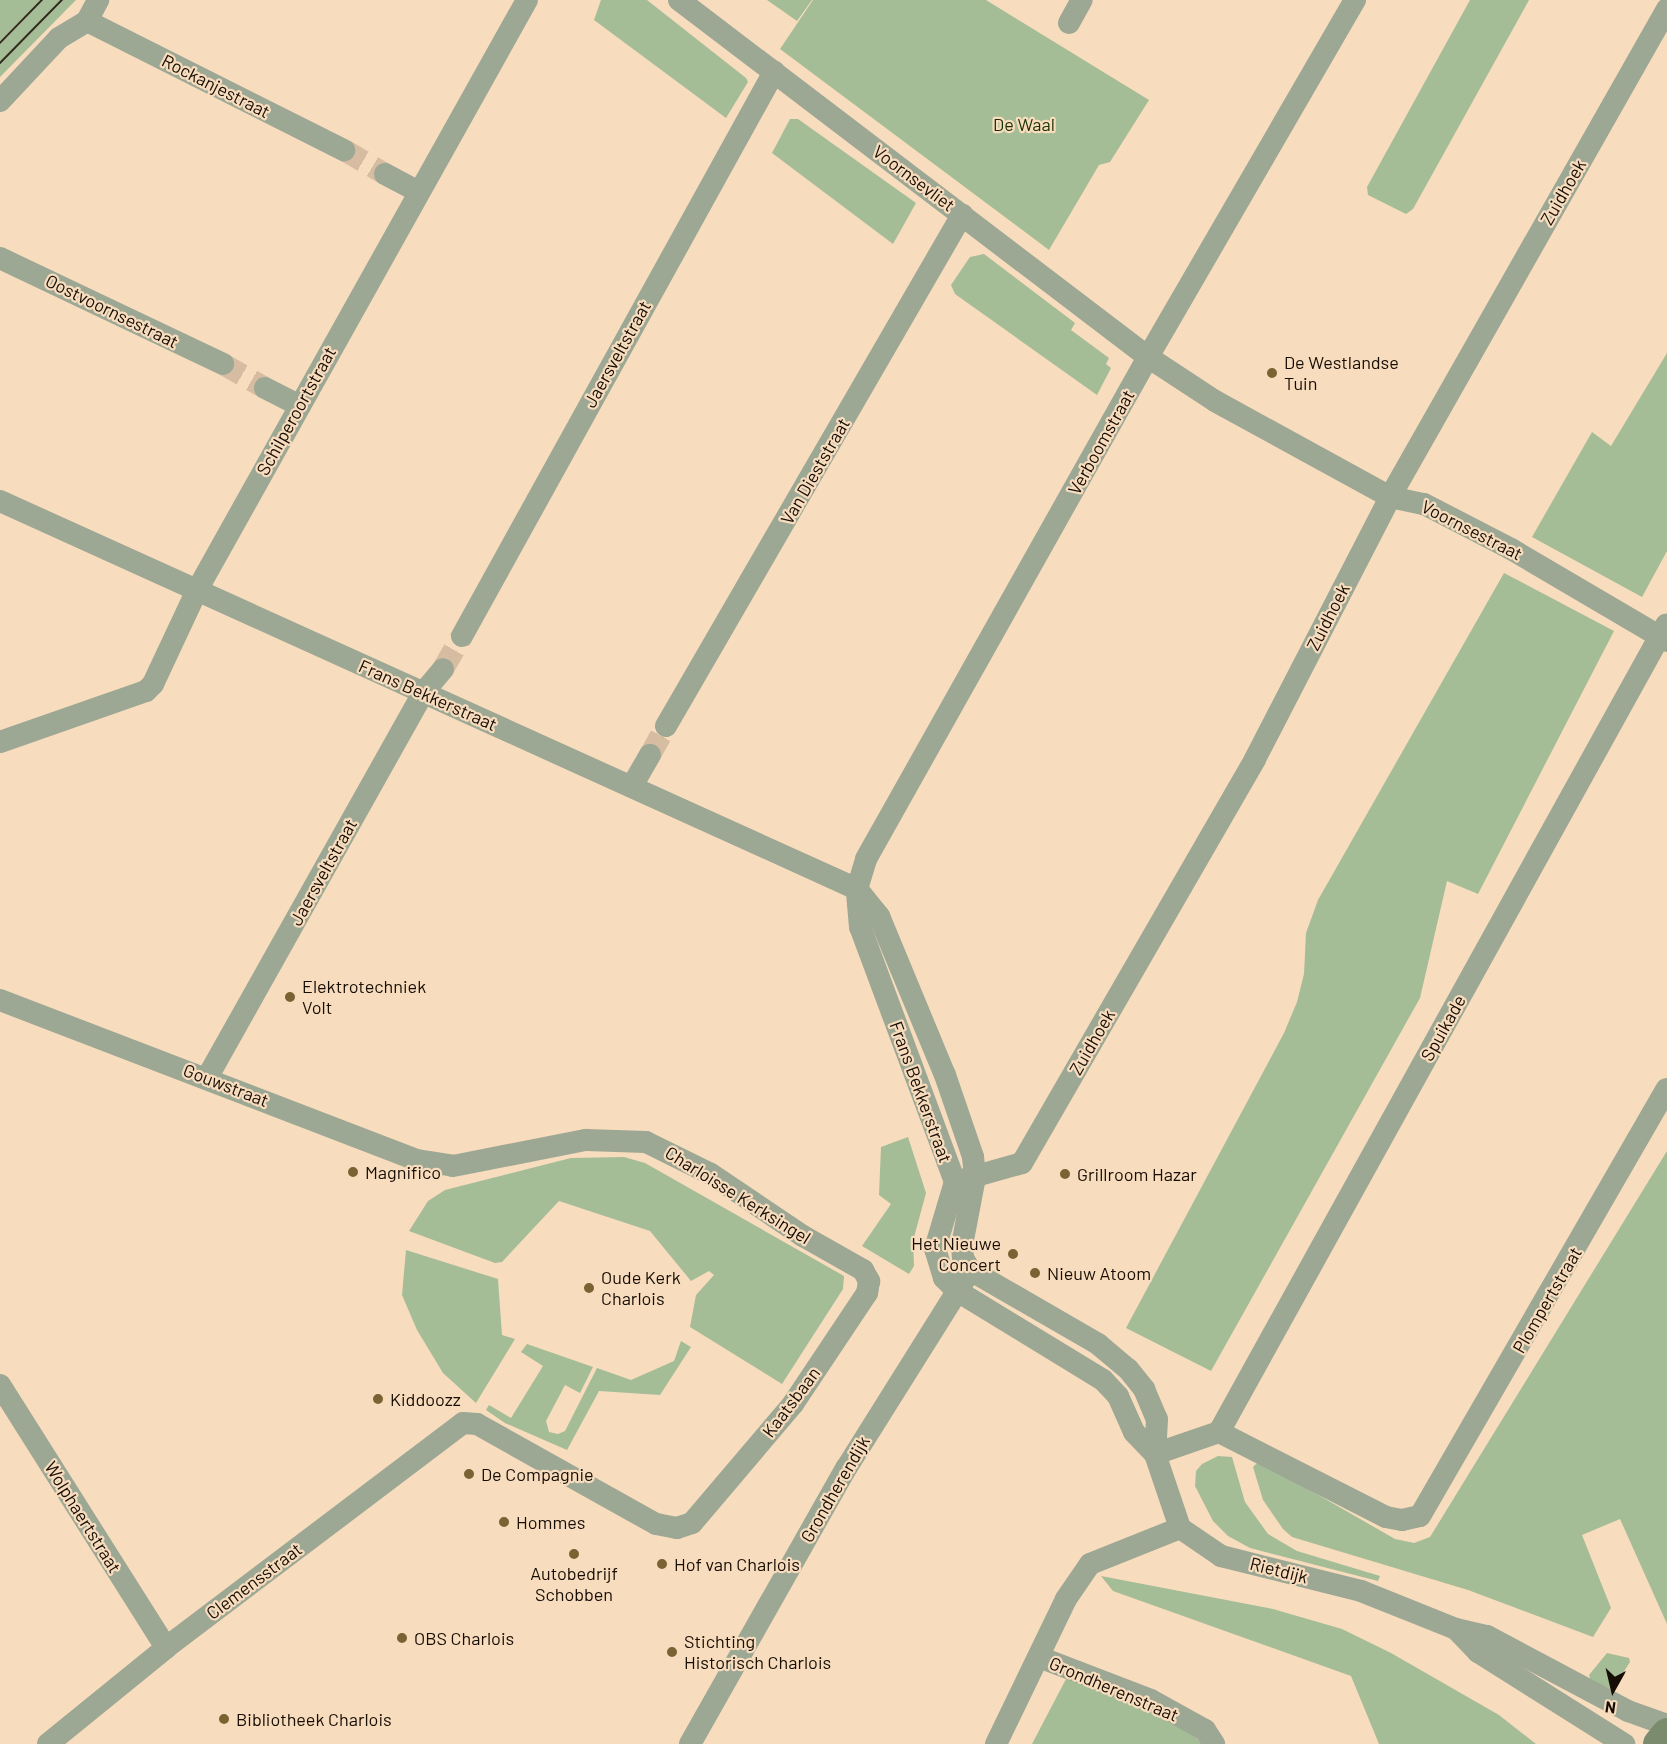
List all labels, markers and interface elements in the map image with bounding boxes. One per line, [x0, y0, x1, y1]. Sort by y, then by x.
street label: Rockanjestraat [158, 50, 274, 122]
park label: De Waal [993, 113, 1055, 135]
street label: Voornsevliet [869, 140, 959, 216]
street label: Zuidhoek [1536, 155, 1590, 229]
street label: Oostvoornsestraat [42, 270, 182, 352]
street label: Jaersveltstraat [579, 297, 655, 411]
street label: Schilperoortstraat [252, 343, 340, 479]
place label: De Westlandse Tuin [1284, 352, 1399, 394]
marker: De Westlandse Tuin [1265, 366, 1279, 380]
street label: Verboomstraat [1063, 386, 1139, 498]
street label: Van Dieststraat [776, 414, 854, 528]
street label: Voornsestraat [1418, 495, 1526, 565]
street label: Zuidhoek [1302, 580, 1354, 654]
street label: Frans Bekkerstraat [356, 655, 500, 735]
street label: Jaersveltstraat [285, 815, 361, 929]
place label: Elektrotechniek Volt [302, 976, 426, 1018]
marker: Elektrotechniek Volt [283, 990, 297, 1004]
street label: Spuikade [1416, 991, 1470, 1065]
street label: Zuidhoek [1065, 1005, 1119, 1079]
street label: Frans Bekkerstraat [885, 1018, 957, 1166]
street label: Gouwstraat [180, 1059, 272, 1111]
street label: Charloisse Kerksingel [661, 1142, 815, 1248]
place label: Magnifico [365, 1161, 441, 1183]
place label: Grillroom Hazar [1077, 1163, 1197, 1185]
marker: Magnifico [346, 1165, 360, 1179]
marker: Grillroom Hazar [1058, 1167, 1072, 1181]
place label: Het Nieuwe Concert [911, 1233, 1001, 1276]
street label: Plompertstraat [1508, 1243, 1586, 1357]
marker: Het Nieuwe Concert [1006, 1247, 1020, 1261]
place label: Nieuw Atoom [1047, 1262, 1151, 1284]
marker: Nieuw Atoom [1028, 1266, 1042, 1280]
place label: Oude Kerk Charlois [601, 1267, 681, 1310]
marker: Oude Kerk Charlois [582, 1281, 596, 1295]
street label: Kaatsbaan [758, 1363, 824, 1441]
place label: Kiddoozz [390, 1388, 461, 1410]
marker: Kiddoozz [371, 1392, 385, 1406]
street label: Grondherendijk [796, 1432, 874, 1546]
street label: Wolphaertstraat [40, 1457, 126, 1577]
place label: De Compagnie [481, 1463, 594, 1485]
marker: De Compagnie [462, 1467, 476, 1481]
place label: Hommes [516, 1511, 585, 1533]
marker: Hommes [497, 1515, 511, 1529]
street label: Clemensstraat [202, 1538, 306, 1624]
marker: Autobedrijf Schobben [567, 1547, 581, 1561]
street label: Rietdijk [1248, 1552, 1310, 1588]
place label: Hof van Charlois [674, 1553, 800, 1575]
marker: Hof van Charlois [655, 1557, 669, 1571]
place label: Autobedrijf Schobben [530, 1563, 618, 1606]
place label: OBS Charlois [414, 1627, 514, 1649]
marker: OBS Charlois [395, 1631, 409, 1645]
place label: Stichting Historisch Charlois [684, 1631, 831, 1674]
marker: Stichting Historisch Charlois [665, 1645, 679, 1659]
street label: Grondherenstraat [1046, 1652, 1182, 1726]
north arrow [1583, 1660, 1643, 1720]
text: N [1604, 1698, 1617, 1718]
place label: Bibliotheek Charlois [236, 1708, 392, 1730]
marker: Bibliotheek Charlois [217, 1712, 231, 1726]

